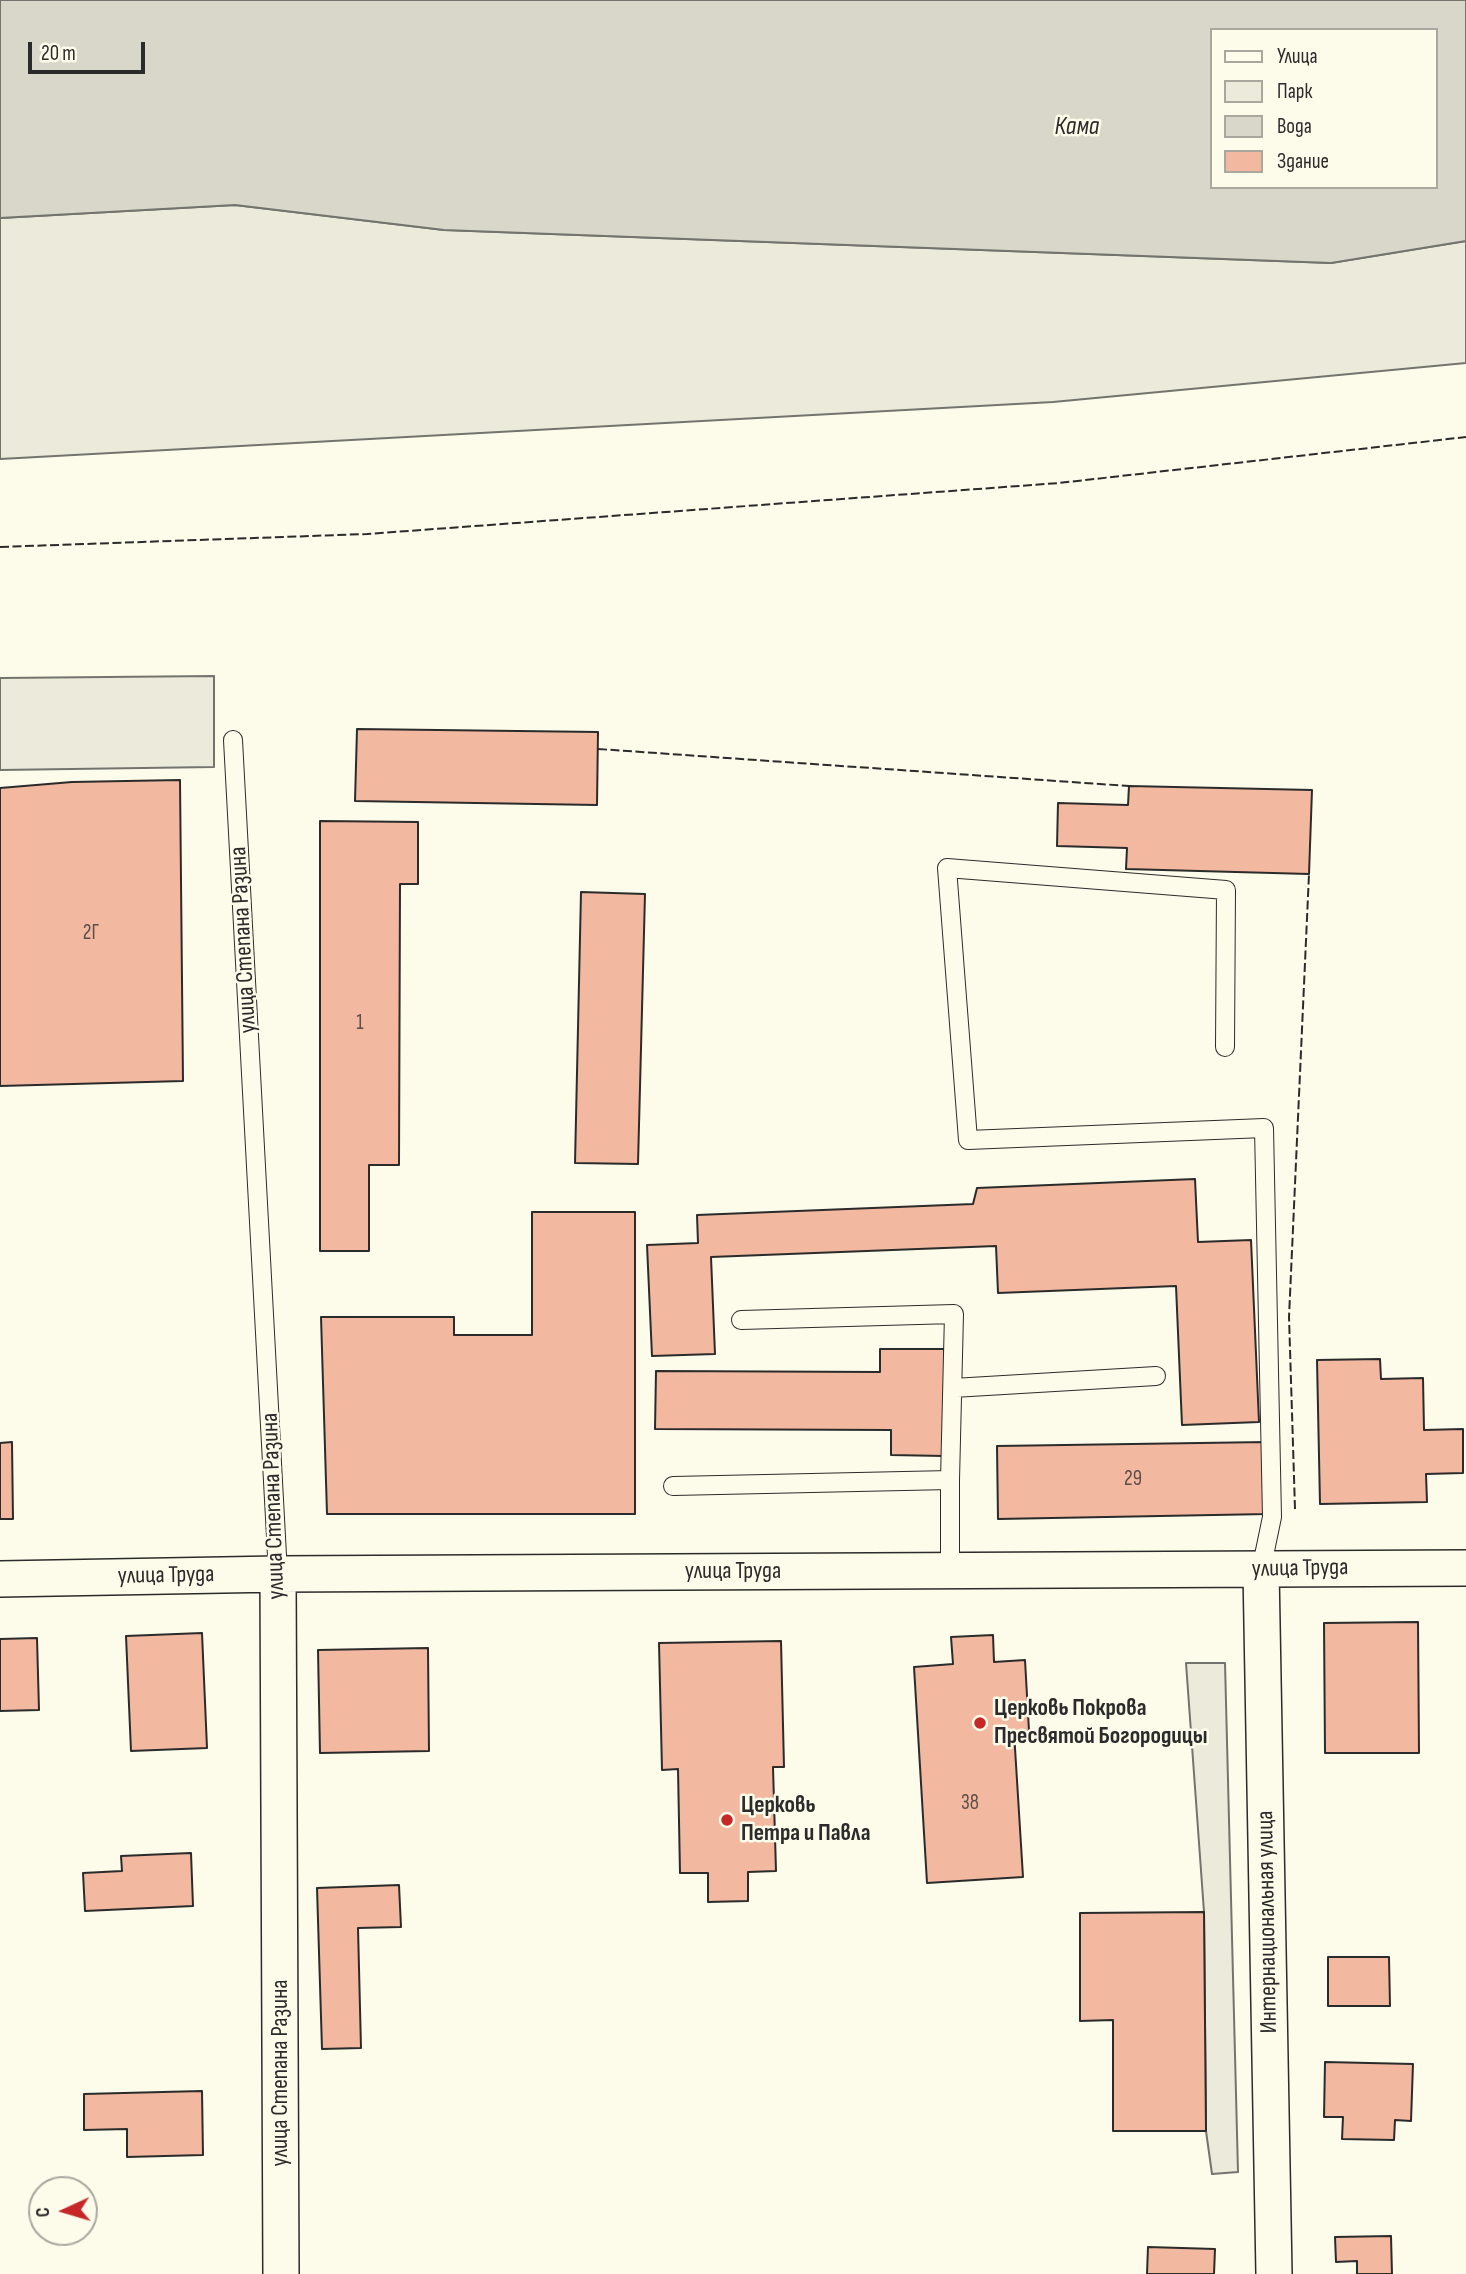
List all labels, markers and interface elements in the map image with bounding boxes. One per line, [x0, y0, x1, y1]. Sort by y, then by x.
scale bar [32, 28, 149, 72]
legend [1210, 28, 1438, 189]
text: 20 m [41, 41, 76, 66]
text: Улица [1277, 44, 1318, 69]
text: Парк [1277, 79, 1312, 104]
water label: Кама [1055, 111, 1099, 143]
text: Вода [1277, 114, 1312, 139]
text: Здание [1277, 149, 1329, 174]
street label: улица Степана Разина [225, 846, 263, 1034]
house number: 2Г [83, 921, 99, 947]
house number: 1 [356, 1011, 364, 1037]
street label: улица Степана Разина [256, 1412, 292, 1600]
house number: 29 [1124, 1467, 1142, 1493]
street label: улица Труда [1251, 1554, 1349, 1584]
street label: улица Труда [685, 1558, 781, 1586]
street label: улица Труда [117, 1561, 215, 1591]
place label: Церковь Покрова Пресвятой Богородицы [994, 1695, 1208, 1751]
marker: Церковь Покрова Пресвятой Богородицы [972, 1715, 988, 1731]
house number: 38 [961, 1791, 979, 1817]
place label: Церковь Петра и Павла [741, 1792, 870, 1848]
street label: Интернациональная улица [1252, 1810, 1284, 2034]
marker: Церковь Петра и Павла [719, 1812, 735, 1828]
street label: улица Степана Разина [267, 1980, 295, 2166]
north arrow [28, 2176, 98, 2246]
text: С [32, 2207, 55, 2218]

